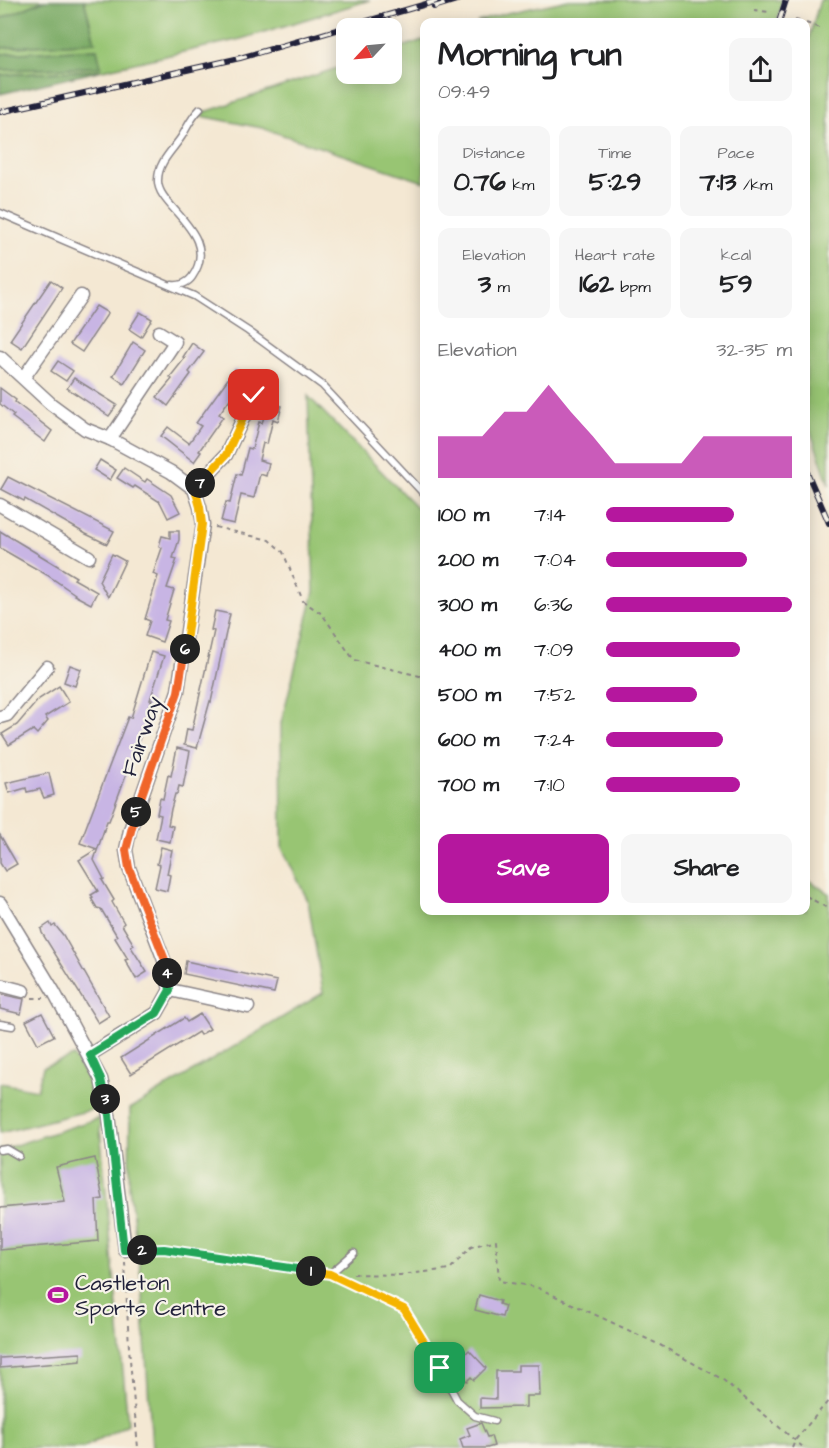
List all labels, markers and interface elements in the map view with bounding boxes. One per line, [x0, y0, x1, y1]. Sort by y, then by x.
north arrow [336, 18, 402, 84]
map controls [336, 18, 402, 84]
text: Morning run [438, 32, 622, 78]
button: share [729, 38, 792, 101]
text: 09:49 [438, 78, 490, 106]
text: Distance [463, 142, 525, 164]
text: Time [598, 142, 632, 164]
text: Pace [717, 142, 755, 164]
text: 0.76 [453, 164, 506, 200]
text: 5:29 [589, 164, 641, 200]
text: 7:13 [700, 164, 736, 200]
text: km [506, 174, 535, 196]
text: /km [736, 174, 772, 196]
text: Elevation [463, 244, 525, 266]
text: Heart rate [575, 244, 655, 266]
text: kcal [721, 244, 751, 266]
text: 3 [478, 266, 491, 302]
text: 162 [579, 266, 614, 302]
text: 59 [719, 266, 753, 302]
text: m [491, 276, 510, 298]
text: bpm [614, 276, 651, 298]
text: Elevation [438, 336, 517, 364]
text: 32–35 m [716, 336, 792, 364]
pin [228, 369, 279, 420]
icon: check [237, 378, 270, 411]
pin: 7 [185, 468, 215, 498]
text: 7 [195, 472, 205, 494]
text: 100 m [438, 501, 489, 529]
text: 7:14 [534, 501, 566, 529]
text: 200 m [438, 546, 498, 574]
text: 7:04 [534, 546, 576, 574]
text: 300 m [438, 591, 497, 619]
text: 6:36 [534, 591, 573, 619]
pin: 6 [170, 634, 200, 664]
text: 400 m [438, 636, 500, 664]
text: 7:09 [534, 636, 574, 664]
text: 6 [180, 638, 190, 660]
text: 500 m [438, 681, 501, 709]
text: 7:52 [534, 681, 575, 709]
street label: Fairway [114, 692, 172, 781]
text: 600 m [438, 726, 499, 754]
text: 7:24 [534, 726, 575, 754]
text: 700 m [438, 771, 499, 799]
text: 7:10 [534, 771, 565, 799]
pin: 5 [121, 797, 151, 827]
text: 5 [130, 801, 142, 823]
button: Save [438, 834, 609, 903]
button: Share [621, 834, 792, 903]
pin: 4 [152, 958, 182, 988]
text: 4 [162, 962, 172, 984]
pin: 3 [90, 1084, 120, 1114]
text: 3 [101, 1088, 109, 1110]
pin: 2 [127, 1235, 157, 1265]
text: 2 [137, 1239, 147, 1261]
pin: 1 [296, 1256, 326, 1286]
text: 1 [310, 1260, 312, 1282]
place label: Castleton Sports Centre [75, 1268, 226, 1324]
sports icon: Castleton Sports Centre [46, 1283, 70, 1307]
pin [414, 1342, 465, 1393]
icon: arrive [423, 1351, 456, 1384]

